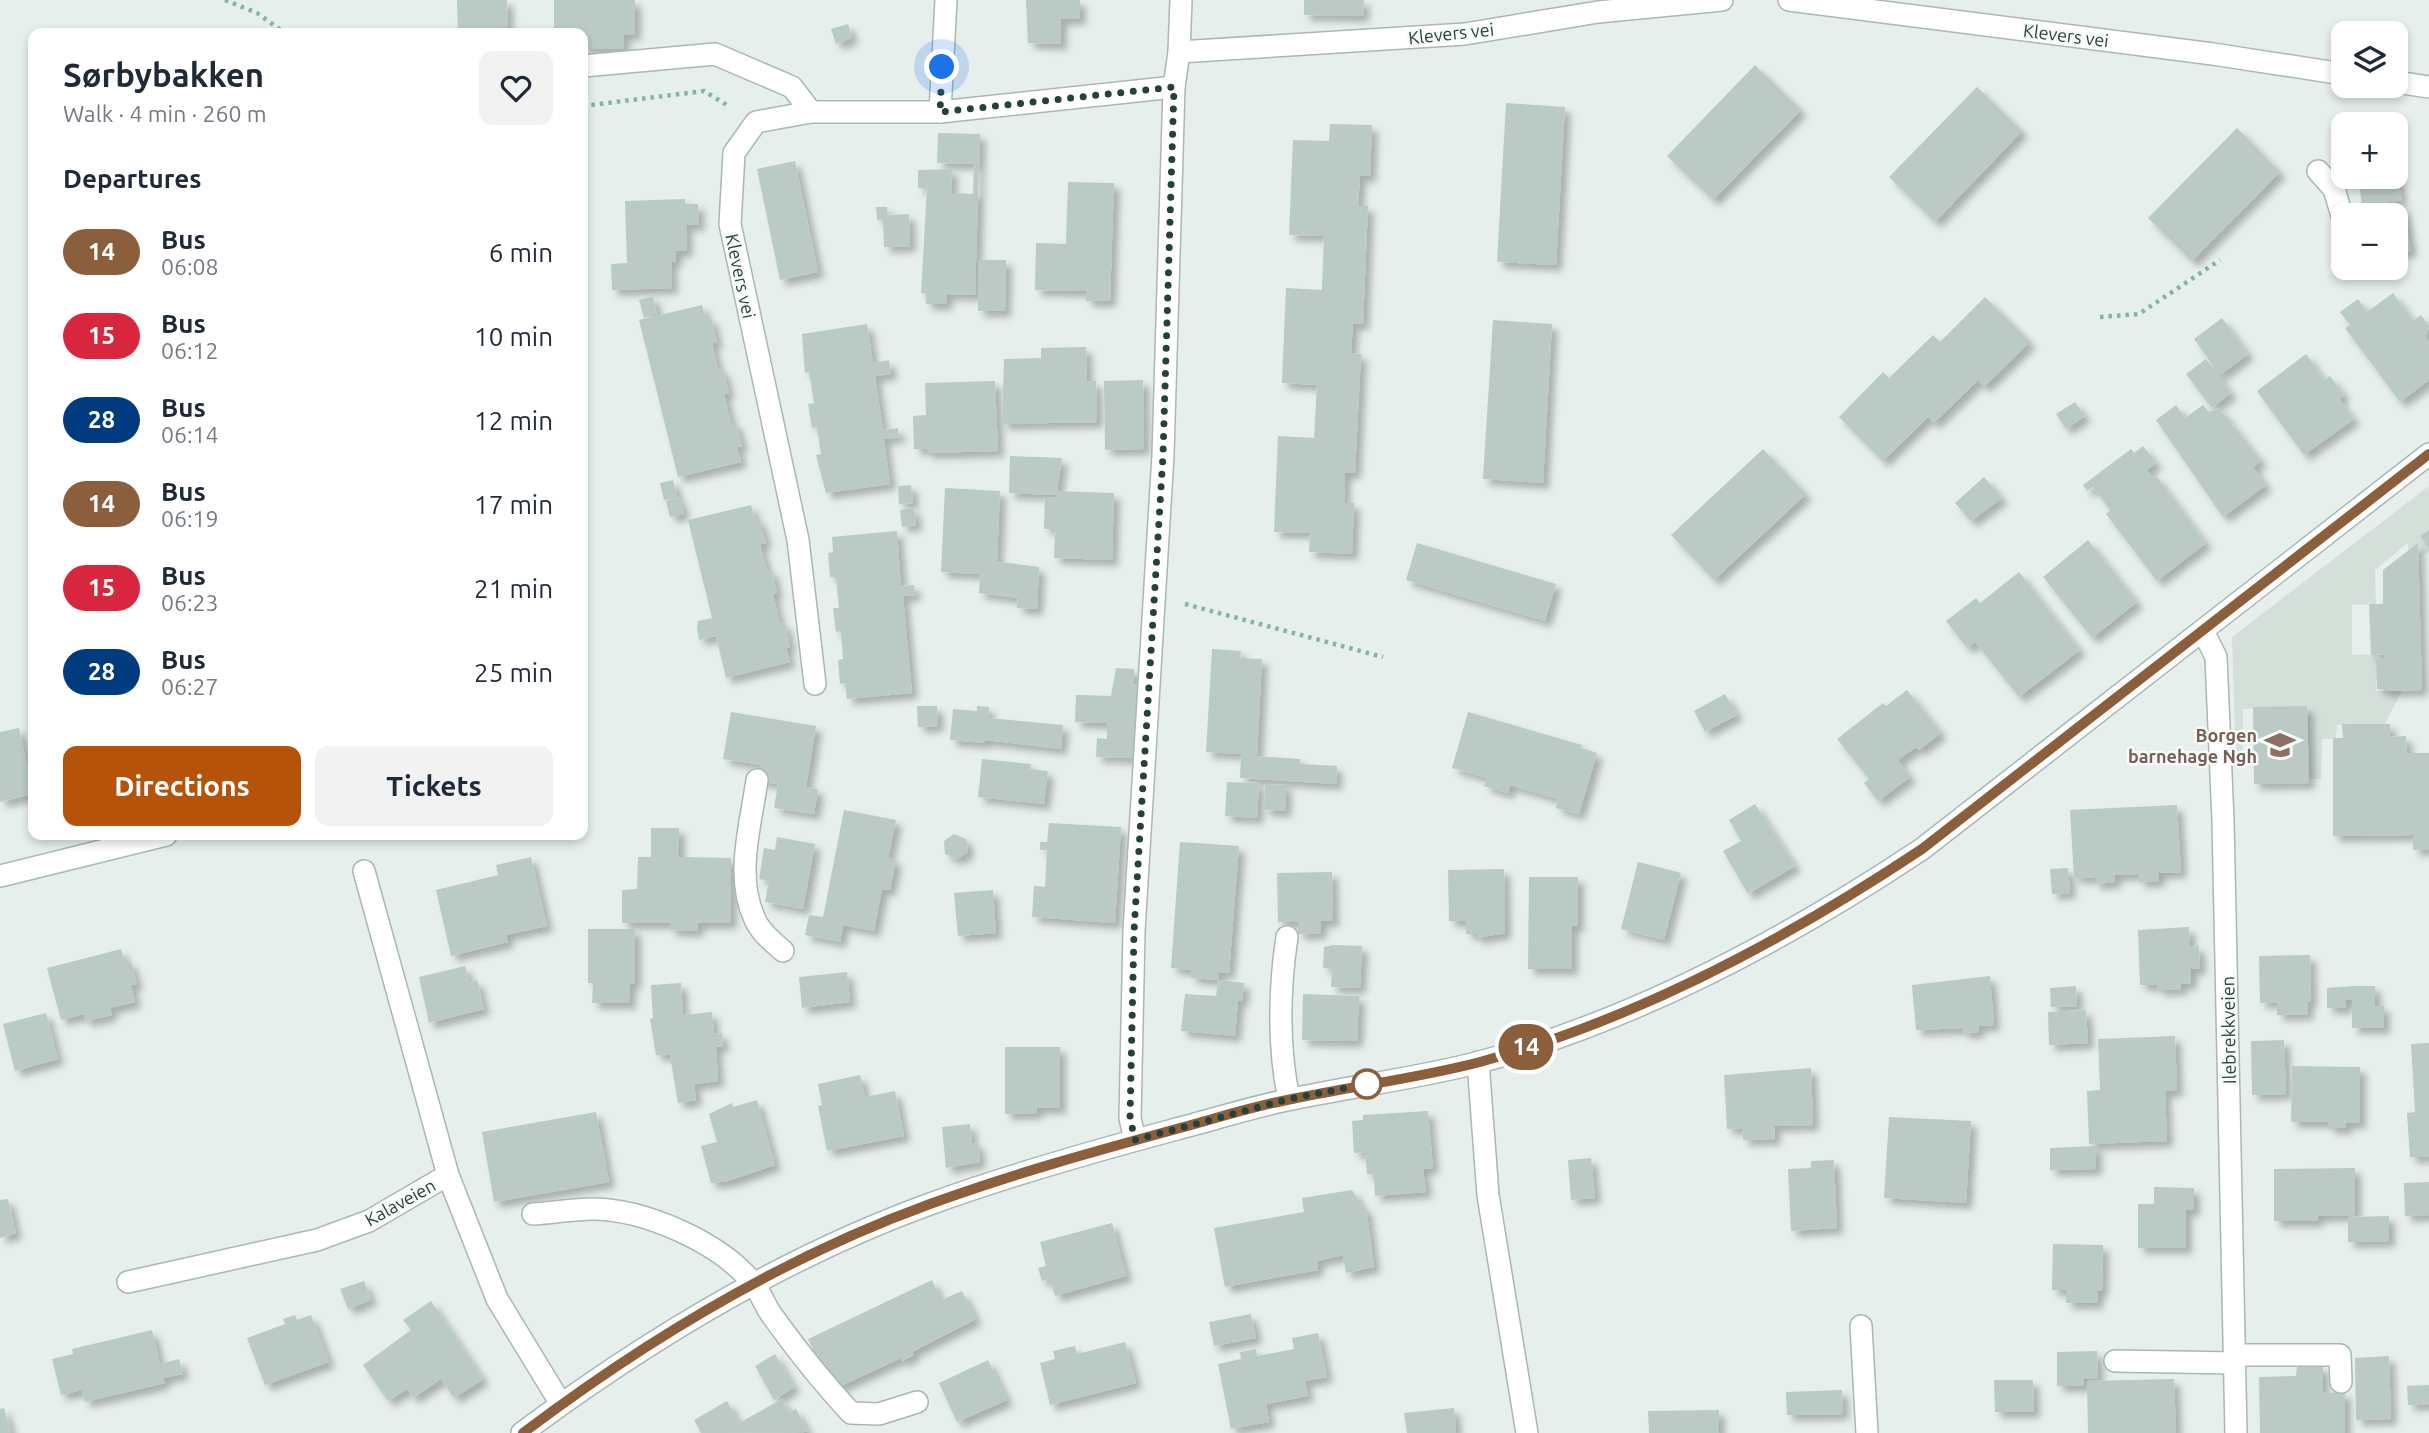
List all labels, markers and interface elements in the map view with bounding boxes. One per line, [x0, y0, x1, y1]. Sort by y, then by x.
street label: Klevers vei [1407, 19, 1495, 47]
street label: Klevers vei [2022, 20, 2110, 50]
map controls [2331, 21, 2408, 280]
button: layers [2331, 21, 2408, 98]
your location [924, 49, 959, 84]
button: heart [479, 51, 553, 125]
text: Sørbybakken [63, 56, 264, 93]
text: Walk · 4 min · 260 m [63, 101, 267, 126]
button: + [2331, 112, 2408, 189]
text: Departures [63, 164, 201, 193]
button: − [2331, 203, 2408, 280]
text: Bus [161, 225, 206, 254]
street label: Klevers vei [722, 232, 760, 320]
text: 14 [88, 238, 115, 265]
text: 6 min [489, 238, 553, 267]
text: 06:08 [161, 254, 219, 279]
text: Bus [161, 309, 206, 338]
text: 15 [88, 322, 115, 349]
text: 10 min [474, 322, 553, 351]
text: 06:12 [161, 338, 219, 363]
text: Bus [161, 393, 206, 422]
text: 28 [88, 406, 115, 433]
text: 12 min [474, 406, 553, 435]
text: 06:14 [161, 422, 219, 447]
text: Bus [161, 477, 206, 506]
text: 14 [88, 490, 115, 517]
text: 17 min [474, 490, 553, 519]
text: 06:19 [161, 506, 219, 531]
text: Bus [161, 561, 206, 590]
text: 15 [88, 574, 115, 601]
text: 21 min [474, 574, 553, 603]
text: 06:23 [161, 590, 219, 615]
text: Bus [161, 645, 206, 674]
text: 28 [88, 658, 115, 685]
text: 25 min [474, 658, 553, 687]
text: 06:27 [161, 674, 219, 699]
place label: Borgen barnehage Ngh [2128, 725, 2257, 766]
school or university icon: Borgen barnehage Ngh [2263, 728, 2297, 762]
button: Directions [63, 746, 301, 826]
button: Tickets [315, 746, 553, 826]
street label: Ilebrekkveien [2217, 976, 2239, 1084]
line badge: 14 [1494, 1024, 1558, 1070]
text: 14 [1512, 1033, 1540, 1060]
unlabelled marker [1352, 1069, 1382, 1099]
street label: Kalaveien [361, 1174, 439, 1230]

